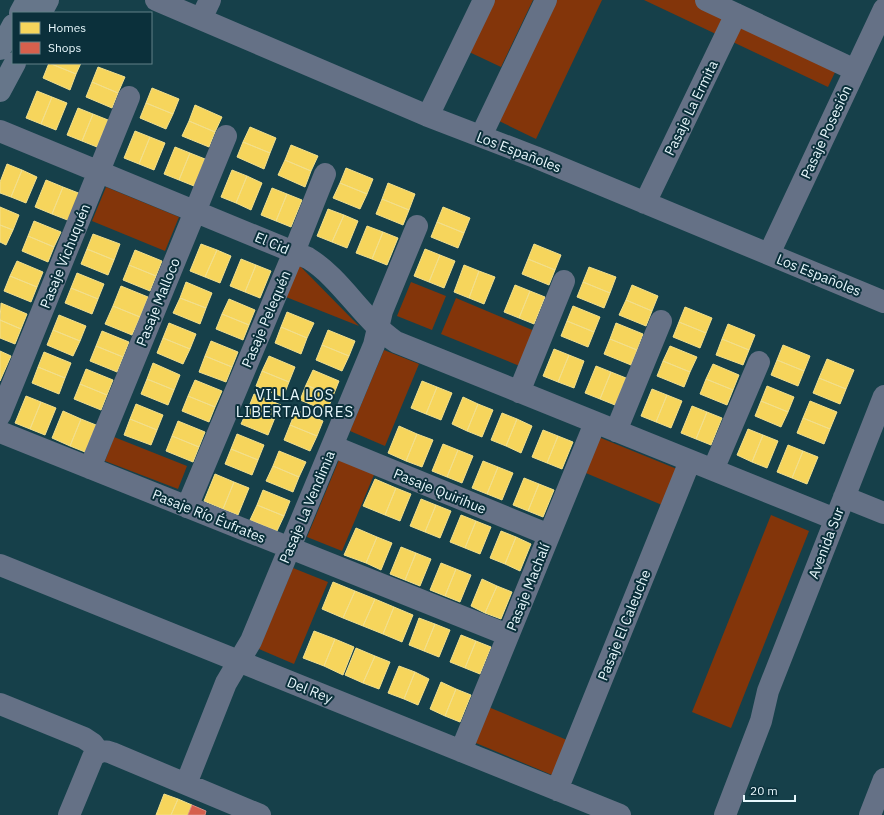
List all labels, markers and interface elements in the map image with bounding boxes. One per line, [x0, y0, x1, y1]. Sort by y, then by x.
legend [12, 12, 152, 64]
text: Homes [48, 20, 86, 35]
text: Shops [48, 40, 81, 55]
street label: Pasaje La Ermita [660, 57, 722, 159]
street label: Pasaje Posesión [796, 82, 856, 182]
street label: Los Españoles [474, 128, 564, 177]
street label: Pasaje Vichuquén [36, 201, 94, 311]
street label: El Cid [252, 228, 292, 258]
street label: Los Españoles [774, 250, 864, 300]
street label: Pasaje Malloco [132, 255, 184, 349]
street label: Pasaje Pelequén [237, 268, 295, 370]
district label: VILLA LOS LIBERTADORES [236, 385, 354, 421]
street label: Pasaje La Vendimia [275, 447, 339, 566]
street label: Pasaje Quirihue [391, 464, 489, 518]
street label: Pasaje Río Éufrates [150, 484, 269, 547]
street label: Avenida Sur [804, 505, 848, 581]
street label: Pasaje Machalí [502, 540, 554, 634]
street label: Pasaje El Caleuche [594, 567, 655, 683]
street label: Del Rey [285, 673, 335, 707]
scale bar [744, 777, 795, 803]
text: 20 m [750, 783, 778, 798]

